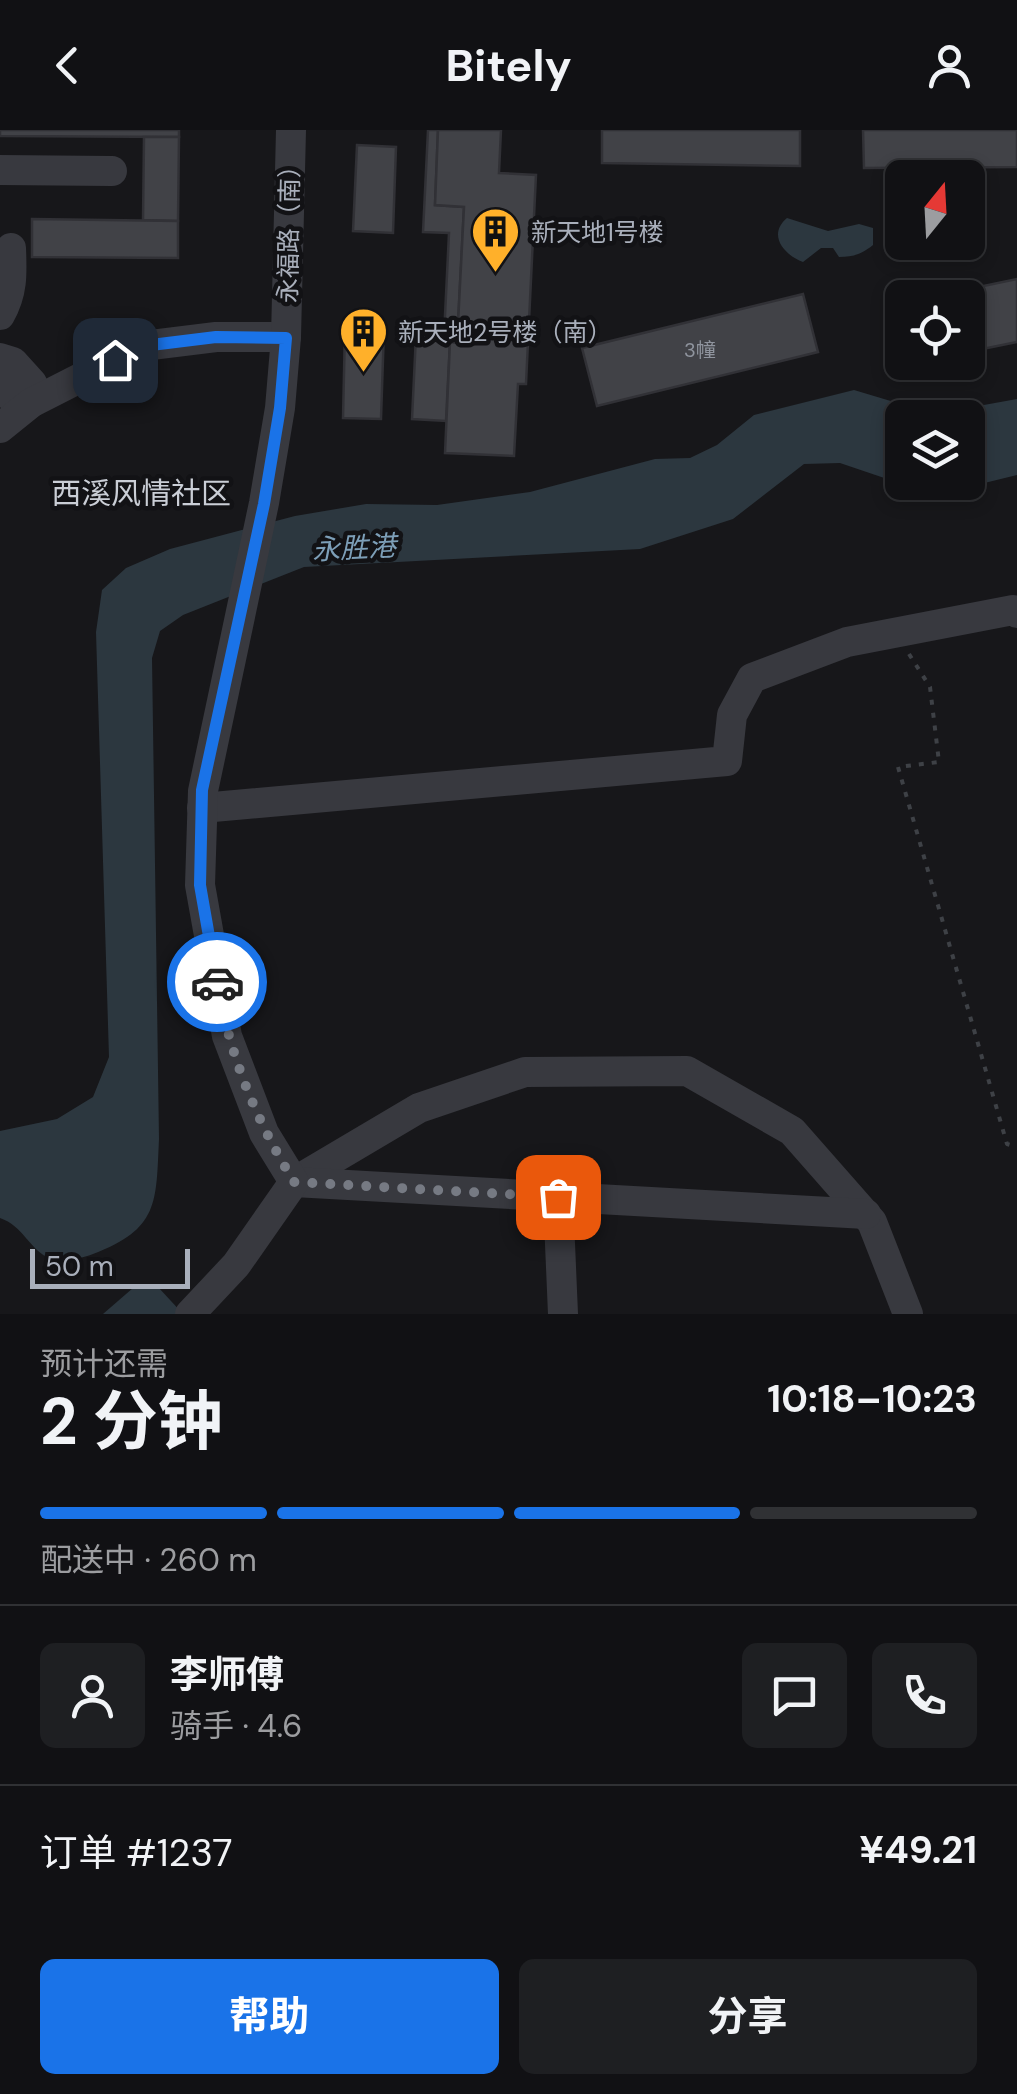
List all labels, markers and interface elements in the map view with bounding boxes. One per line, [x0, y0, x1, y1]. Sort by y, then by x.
text: Bitely [445, 36, 572, 95]
icon: back [40, 38, 95, 93]
icon: person [922, 38, 977, 93]
street label: 永福路（南） [271, 153, 307, 303]
north arrow [885, 160, 985, 260]
map controls [885, 160, 985, 500]
building icon: 新天地1号楼 [470, 206, 522, 274]
place label: 新天地1号楼 [531, 216, 664, 249]
button: locate [885, 280, 985, 380]
building icon: 新天地2号楼（南） [337, 306, 389, 374]
place label: 新天地2号楼（南） [398, 316, 612, 349]
pin [73, 318, 158, 403]
icon: home [88, 333, 143, 388]
house number: 3幢 [684, 337, 716, 363]
button: layers [885, 400, 985, 500]
district label: 西溪风情社区 [51, 474, 231, 513]
water label: 永胜港 [311, 527, 401, 569]
courier [167, 932, 267, 1032]
icon: car [190, 955, 245, 1010]
pin [516, 1155, 601, 1240]
icon: bag [531, 1170, 586, 1225]
scale bar [30, 1244, 190, 1288]
text: 50 m [45, 1248, 114, 1285]
text: 预计还需 [40, 1343, 168, 1385]
text: 10:18–10:23 [767, 1374, 977, 1424]
text: 2 分钟 [40, 1380, 223, 1464]
text: 配送中 · 260 m [40, 1539, 257, 1581]
button: person [40, 1643, 145, 1748]
button: chat [742, 1643, 847, 1748]
button: phone [872, 1643, 977, 1748]
text: 李师傅 [170, 1650, 284, 1700]
text: 骑手 · 4.6 [170, 1705, 302, 1747]
text: ¥49.21 [859, 1825, 977, 1875]
text: 订单 #1237 [40, 1828, 233, 1878]
button: 帮助 [40, 1959, 499, 2074]
button: 分享 [519, 1959, 977, 2074]

